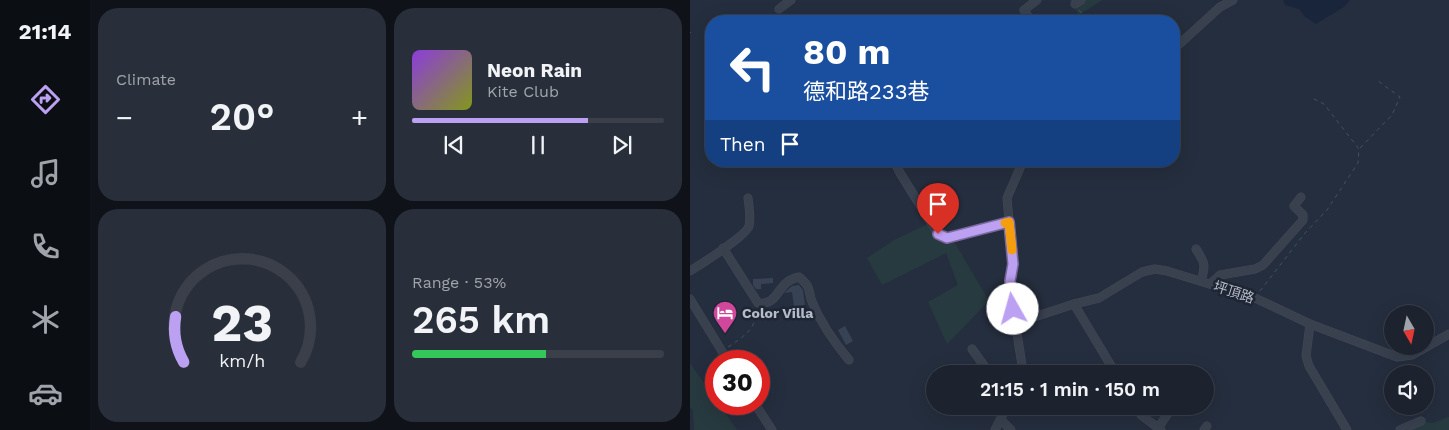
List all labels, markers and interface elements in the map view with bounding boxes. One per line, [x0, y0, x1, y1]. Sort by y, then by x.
text: 21:14 [19, 19, 71, 44]
text: 80 m [803, 31, 890, 73]
icon: left [720, 35, 785, 100]
text: Neon Rain [487, 59, 582, 82]
text: Climate [116, 70, 176, 89]
text: 德和路233巷 [803, 79, 929, 104]
icon: directions [28, 82, 63, 117]
text: Kite Club [487, 82, 559, 101]
text: 20° [210, 95, 274, 139]
text: − [116, 101, 133, 134]
text: + [351, 101, 368, 134]
icon: arrive [776, 130, 804, 158]
icon: previous [440, 131, 468, 159]
icon: pause [524, 131, 552, 159]
icon: next [608, 131, 636, 159]
text: Then [720, 133, 766, 156]
icon: music [28, 156, 63, 191]
pin [917, 183, 959, 234]
icon: arrive [924, 190, 952, 218]
icon: phone [28, 229, 63, 264]
text: Range · 53% [412, 273, 506, 292]
street label: 坪頂路 [1212, 278, 1256, 306]
position arrow [986, 282, 1038, 334]
text: 23 [211, 293, 273, 354]
text: 265 km [412, 298, 550, 342]
hotel icon: Color Villa [712, 300, 738, 334]
icon: climate [28, 302, 63, 337]
place label: Color Villa [742, 305, 814, 321]
north arrow [1384, 305, 1434, 355]
map controls [1384, 305, 1434, 415]
text: km/h [219, 350, 265, 371]
speed limit sign: 30 [705, 350, 770, 415]
button: sound [1384, 365, 1434, 415]
icon: car [28, 376, 63, 411]
text: 21:15 · 1 min · 150 m [980, 378, 1160, 401]

